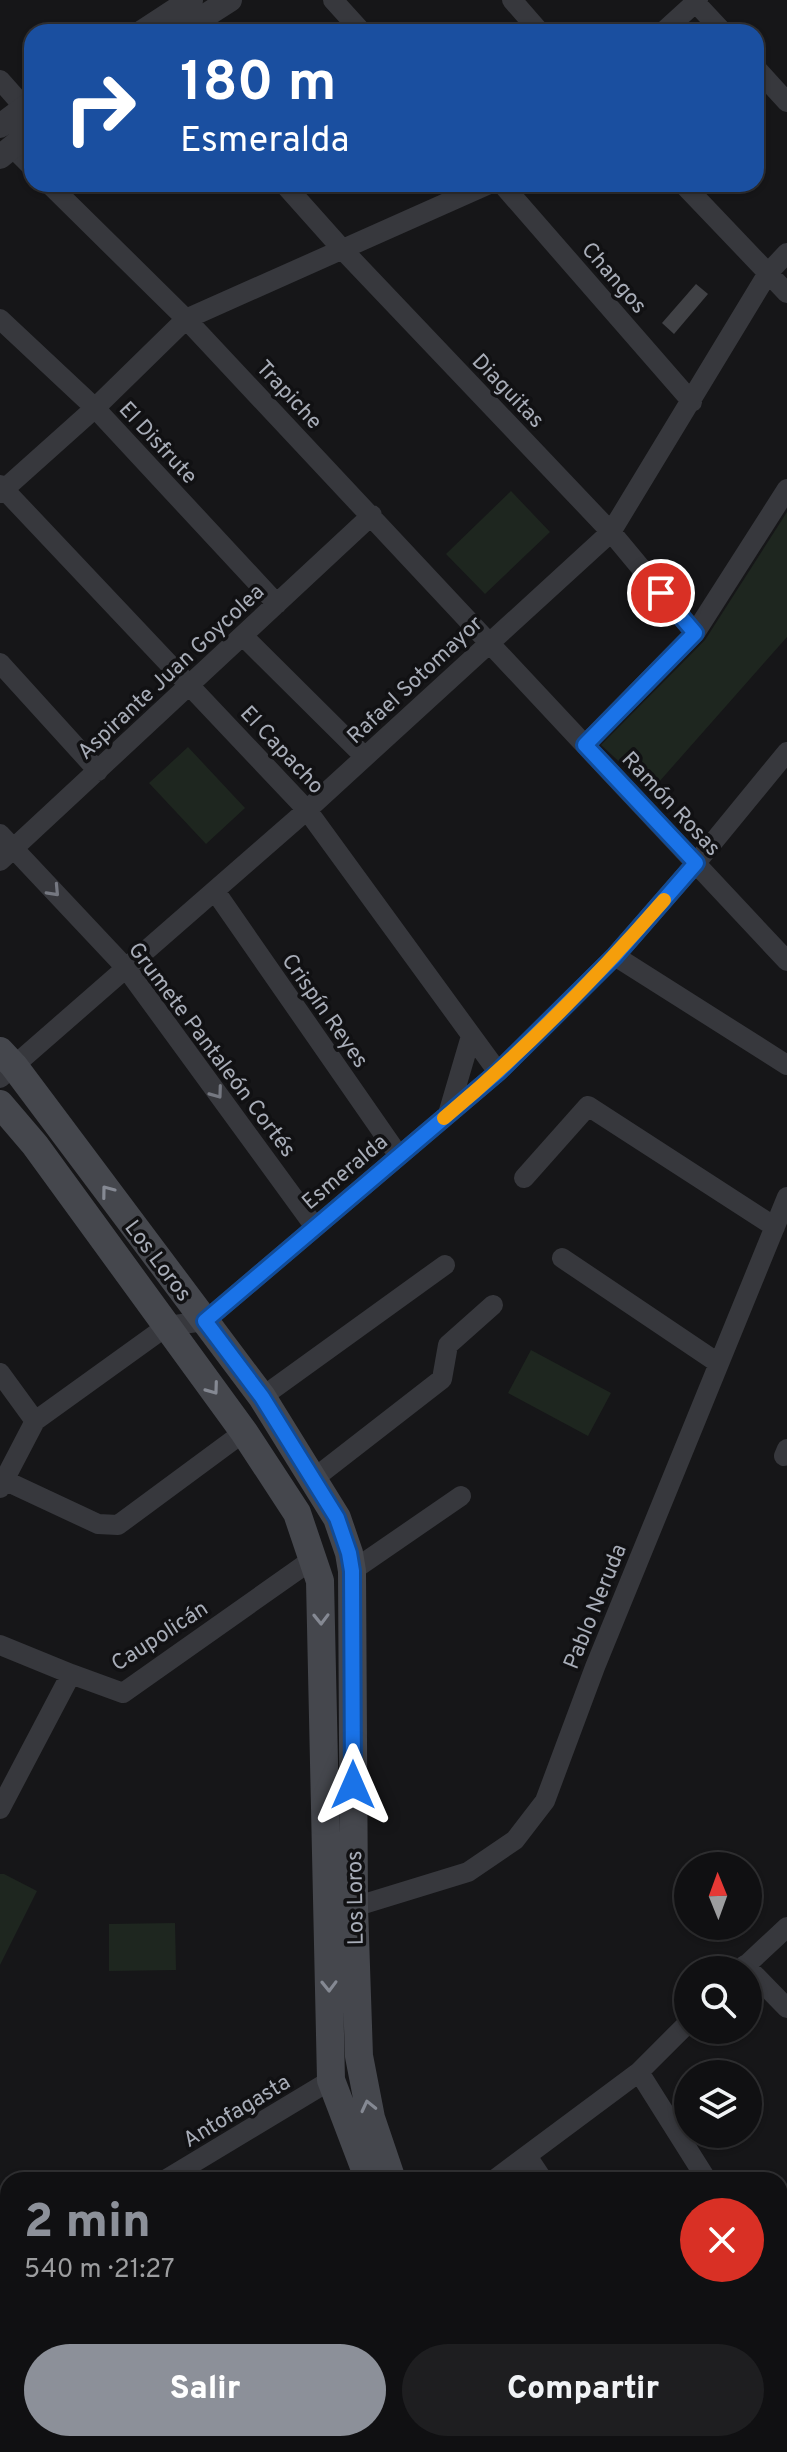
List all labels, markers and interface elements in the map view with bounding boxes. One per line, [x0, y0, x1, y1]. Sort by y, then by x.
text: 180 m [180, 50, 337, 120]
icon: right [48, 56, 152, 160]
text: Esmeralda [180, 119, 349, 165]
street label: Changos [575, 237, 652, 320]
street label: Diaguitas [465, 349, 549, 435]
street label: Trapiche [249, 356, 327, 436]
street label: El Disfrute [112, 397, 202, 491]
pin [627, 559, 695, 627]
icon: arrive [639, 571, 683, 615]
street label: Aspirante Juan Goycolea [73, 579, 271, 766]
street label: Rafael Sotomayor [342, 611, 489, 751]
street label: El Capacho [234, 701, 329, 800]
street label: Ramón Rosas [615, 747, 725, 863]
one-way arrow [44, 882, 59, 896]
street label: Grumete Pantaleón Cortés [121, 938, 301, 1163]
street label: Crispín Reyes [275, 949, 373, 1074]
one-way arrow [207, 1084, 222, 1098]
street label: Esmeralda [297, 1129, 394, 1217]
one-way arrow [103, 1186, 117, 1200]
street label: Los Loros [118, 1216, 196, 1307]
one-way arrow [203, 1381, 217, 1395]
street label: Pablo Neruda [559, 1540, 634, 1674]
street label: Caupolicán [107, 1596, 214, 1678]
one-way arrow [312, 1613, 329, 1626]
position arrow [311, 1743, 395, 1827]
street label: Los Loros [342, 1850, 371, 1946]
north arrow [674, 1852, 762, 1940]
map controls [674, 1852, 762, 2148]
button: search [674, 1956, 762, 2044]
one-way arrow [320, 1980, 337, 1993]
button: layers [674, 2060, 762, 2148]
street label: Antofagasta [179, 2070, 296, 2155]
one-way arrow [360, 2100, 377, 2113]
text: 2 min [24, 2194, 151, 2254]
button: close [680, 2198, 764, 2282]
text: 540 m · 21:27 [24, 2254, 175, 2287]
button: Salir [24, 2344, 386, 2436]
button: Compartir [402, 2344, 764, 2436]

